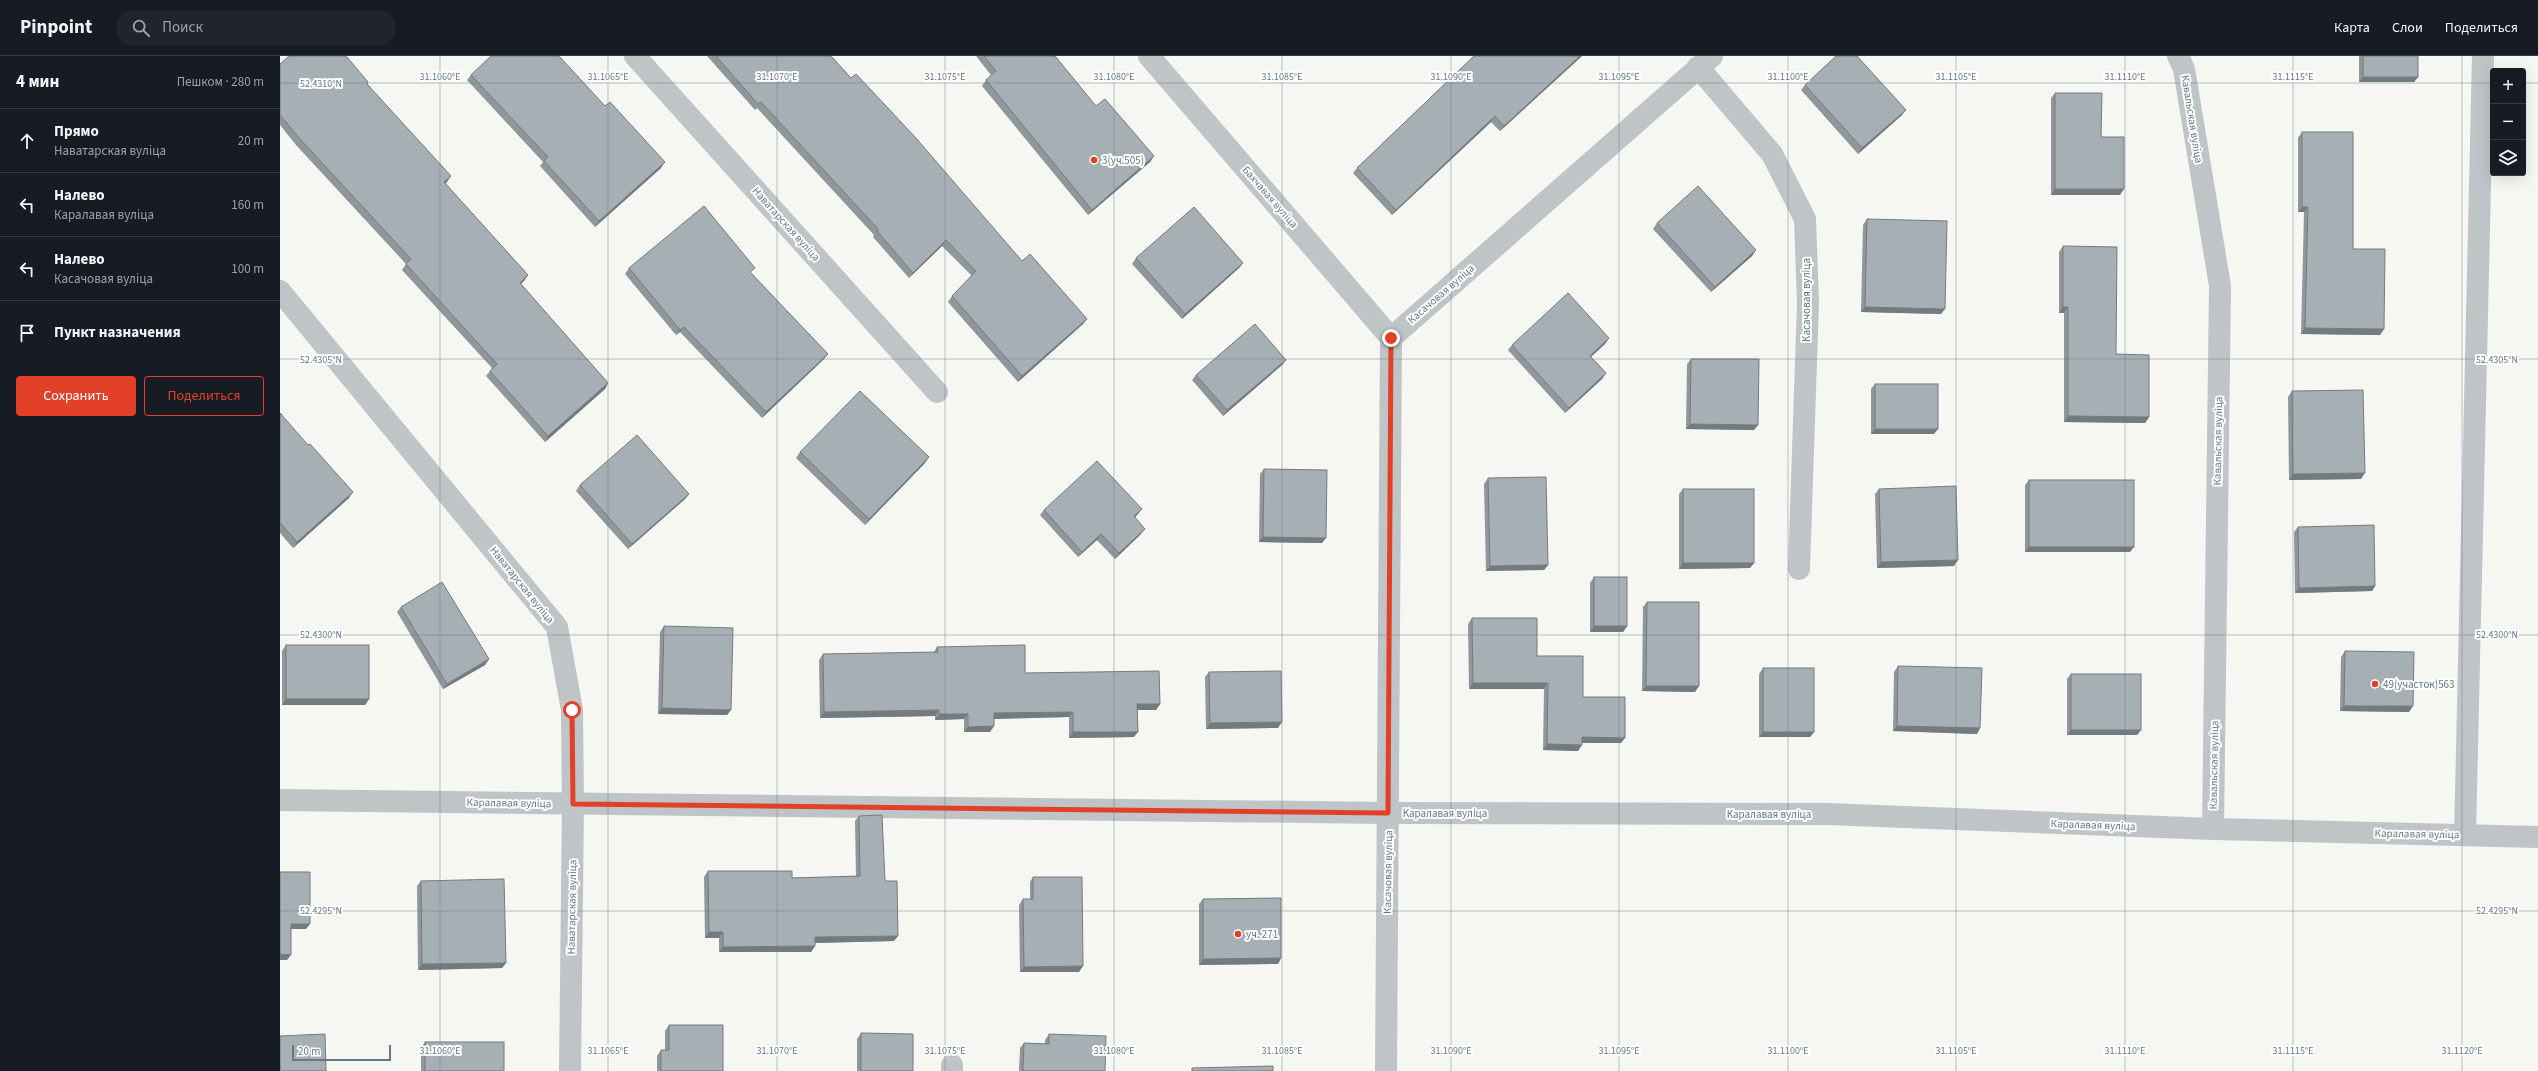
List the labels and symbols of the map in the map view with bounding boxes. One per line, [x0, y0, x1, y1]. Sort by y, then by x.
text: 31.1060°E [420, 70, 460, 84]
text: 31.1065°E [588, 70, 628, 84]
text: 31.1070°E [757, 70, 797, 84]
text: 31.1075°E [925, 70, 965, 84]
text: 31.1080°E [1094, 70, 1134, 84]
text: 31.1085°E [1262, 70, 1302, 84]
text: 31.1090°E [1431, 70, 1471, 84]
text: 31.1095°E [1599, 70, 1639, 84]
text: 31.1100°E [1768, 70, 1808, 84]
text: 31.1105°E [1936, 70, 1976, 84]
text: 31.1110°E [2105, 70, 2145, 84]
text: 31.1115°E [2273, 70, 2313, 84]
street label: Кавальская вуліца [2178, 74, 2206, 164]
text: 52.4310°N [300, 77, 342, 91]
place label: 3(уч.505) [1102, 153, 1144, 168]
marker: 3(уч.505) [1089, 155, 1099, 165]
street label: Бахчавая вуліца [1239, 163, 1301, 231]
street label: Наватарская вуліца [749, 184, 823, 264]
street label: Касачовая вуліца [1799, 258, 1814, 342]
street label: Касачовая вуліца [1404, 261, 1478, 327]
route end [1382, 329, 1400, 347]
text: 52.4305°N [300, 353, 342, 367]
text: 52.4305°N [2476, 353, 2518, 367]
street label: Кавальская вуліца [2210, 396, 2226, 486]
street label: Наватарская вуліца [486, 543, 558, 627]
text: 52.4300°N [300, 628, 342, 642]
text: 52.4300°N [2476, 628, 2518, 642]
place label: 49(участок)563 [2383, 677, 2455, 692]
marker: 49(участок)563 [2370, 679, 2380, 689]
route start [563, 701, 581, 719]
street label: Кавальская вуліца [2206, 720, 2222, 810]
street label: Каралавая вуліца [467, 795, 551, 811]
street label: Каралавая вуліца [1403, 806, 1487, 821]
street label: Каралавая вуліца [1727, 807, 1811, 822]
street label: Каралавая вуліца [2050, 816, 2136, 834]
street label: Каралавая вуліца [2375, 826, 2459, 842]
street label: Касачовая вуліца [1380, 830, 1396, 914]
street label: Наватарская вуліца [564, 859, 580, 955]
text: 52.4295°N [300, 904, 342, 918]
text: 52.4295°N [2476, 904, 2518, 918]
place label: уч. 271 [1246, 927, 1278, 942]
marker: уч. 271 [1233, 929, 1243, 939]
scale bar [292, 1043, 391, 1062]
text: 31.1060°E [420, 1044, 460, 1058]
text: 31.1065°E [588, 1044, 628, 1058]
text: 31.1070°E [757, 1044, 797, 1058]
text: 31.1075°E [925, 1044, 965, 1058]
text: 31.1080°E [1094, 1044, 1134, 1058]
text: 31.1085°E [1262, 1044, 1302, 1058]
text: 31.1090°E [1431, 1044, 1471, 1058]
text: 31.1095°E [1599, 1044, 1639, 1058]
text: 31.1100°E [1768, 1044, 1808, 1058]
text: 31.1105°E [1936, 1044, 1976, 1058]
text: 31.1110°E [2105, 1044, 2145, 1058]
text: 31.1115°E [2273, 1044, 2313, 1058]
text: 31.1120°E [2442, 1044, 2482, 1058]

